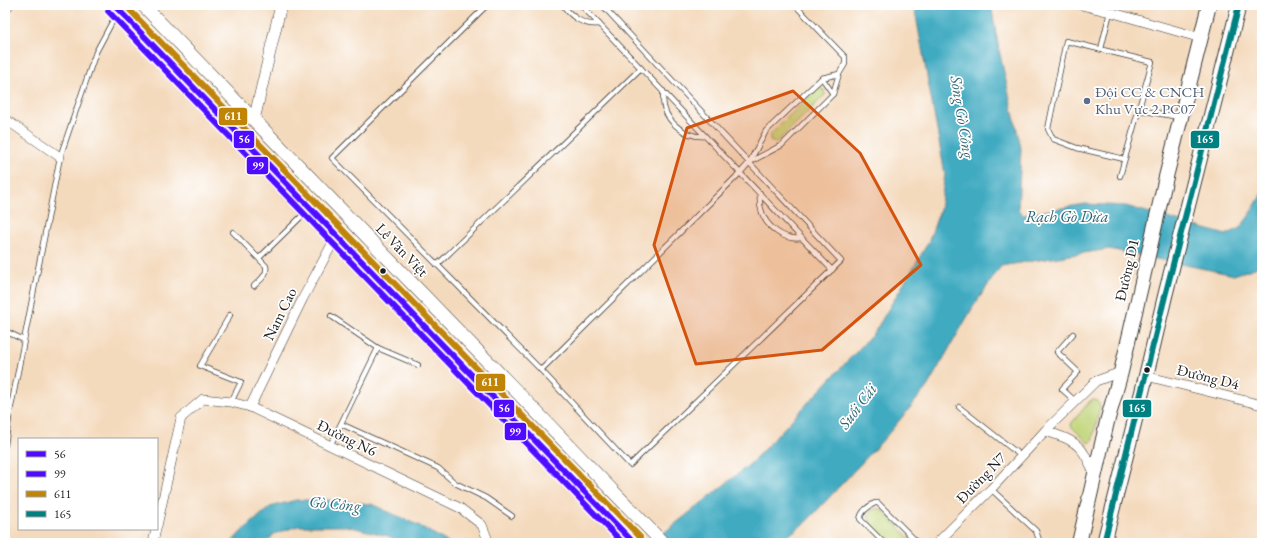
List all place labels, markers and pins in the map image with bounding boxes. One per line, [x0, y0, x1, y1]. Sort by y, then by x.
place label: Đội CC & CNCH Khu Vực 2 PC07 [1095, 82, 1204, 118]
marker: Đội CC & CNCH Khu Vực 2 PC07 [1082, 96, 1092, 106]
unlabelled marker [378, 266, 388, 276]
unlabelled marker [1142, 365, 1152, 375]

